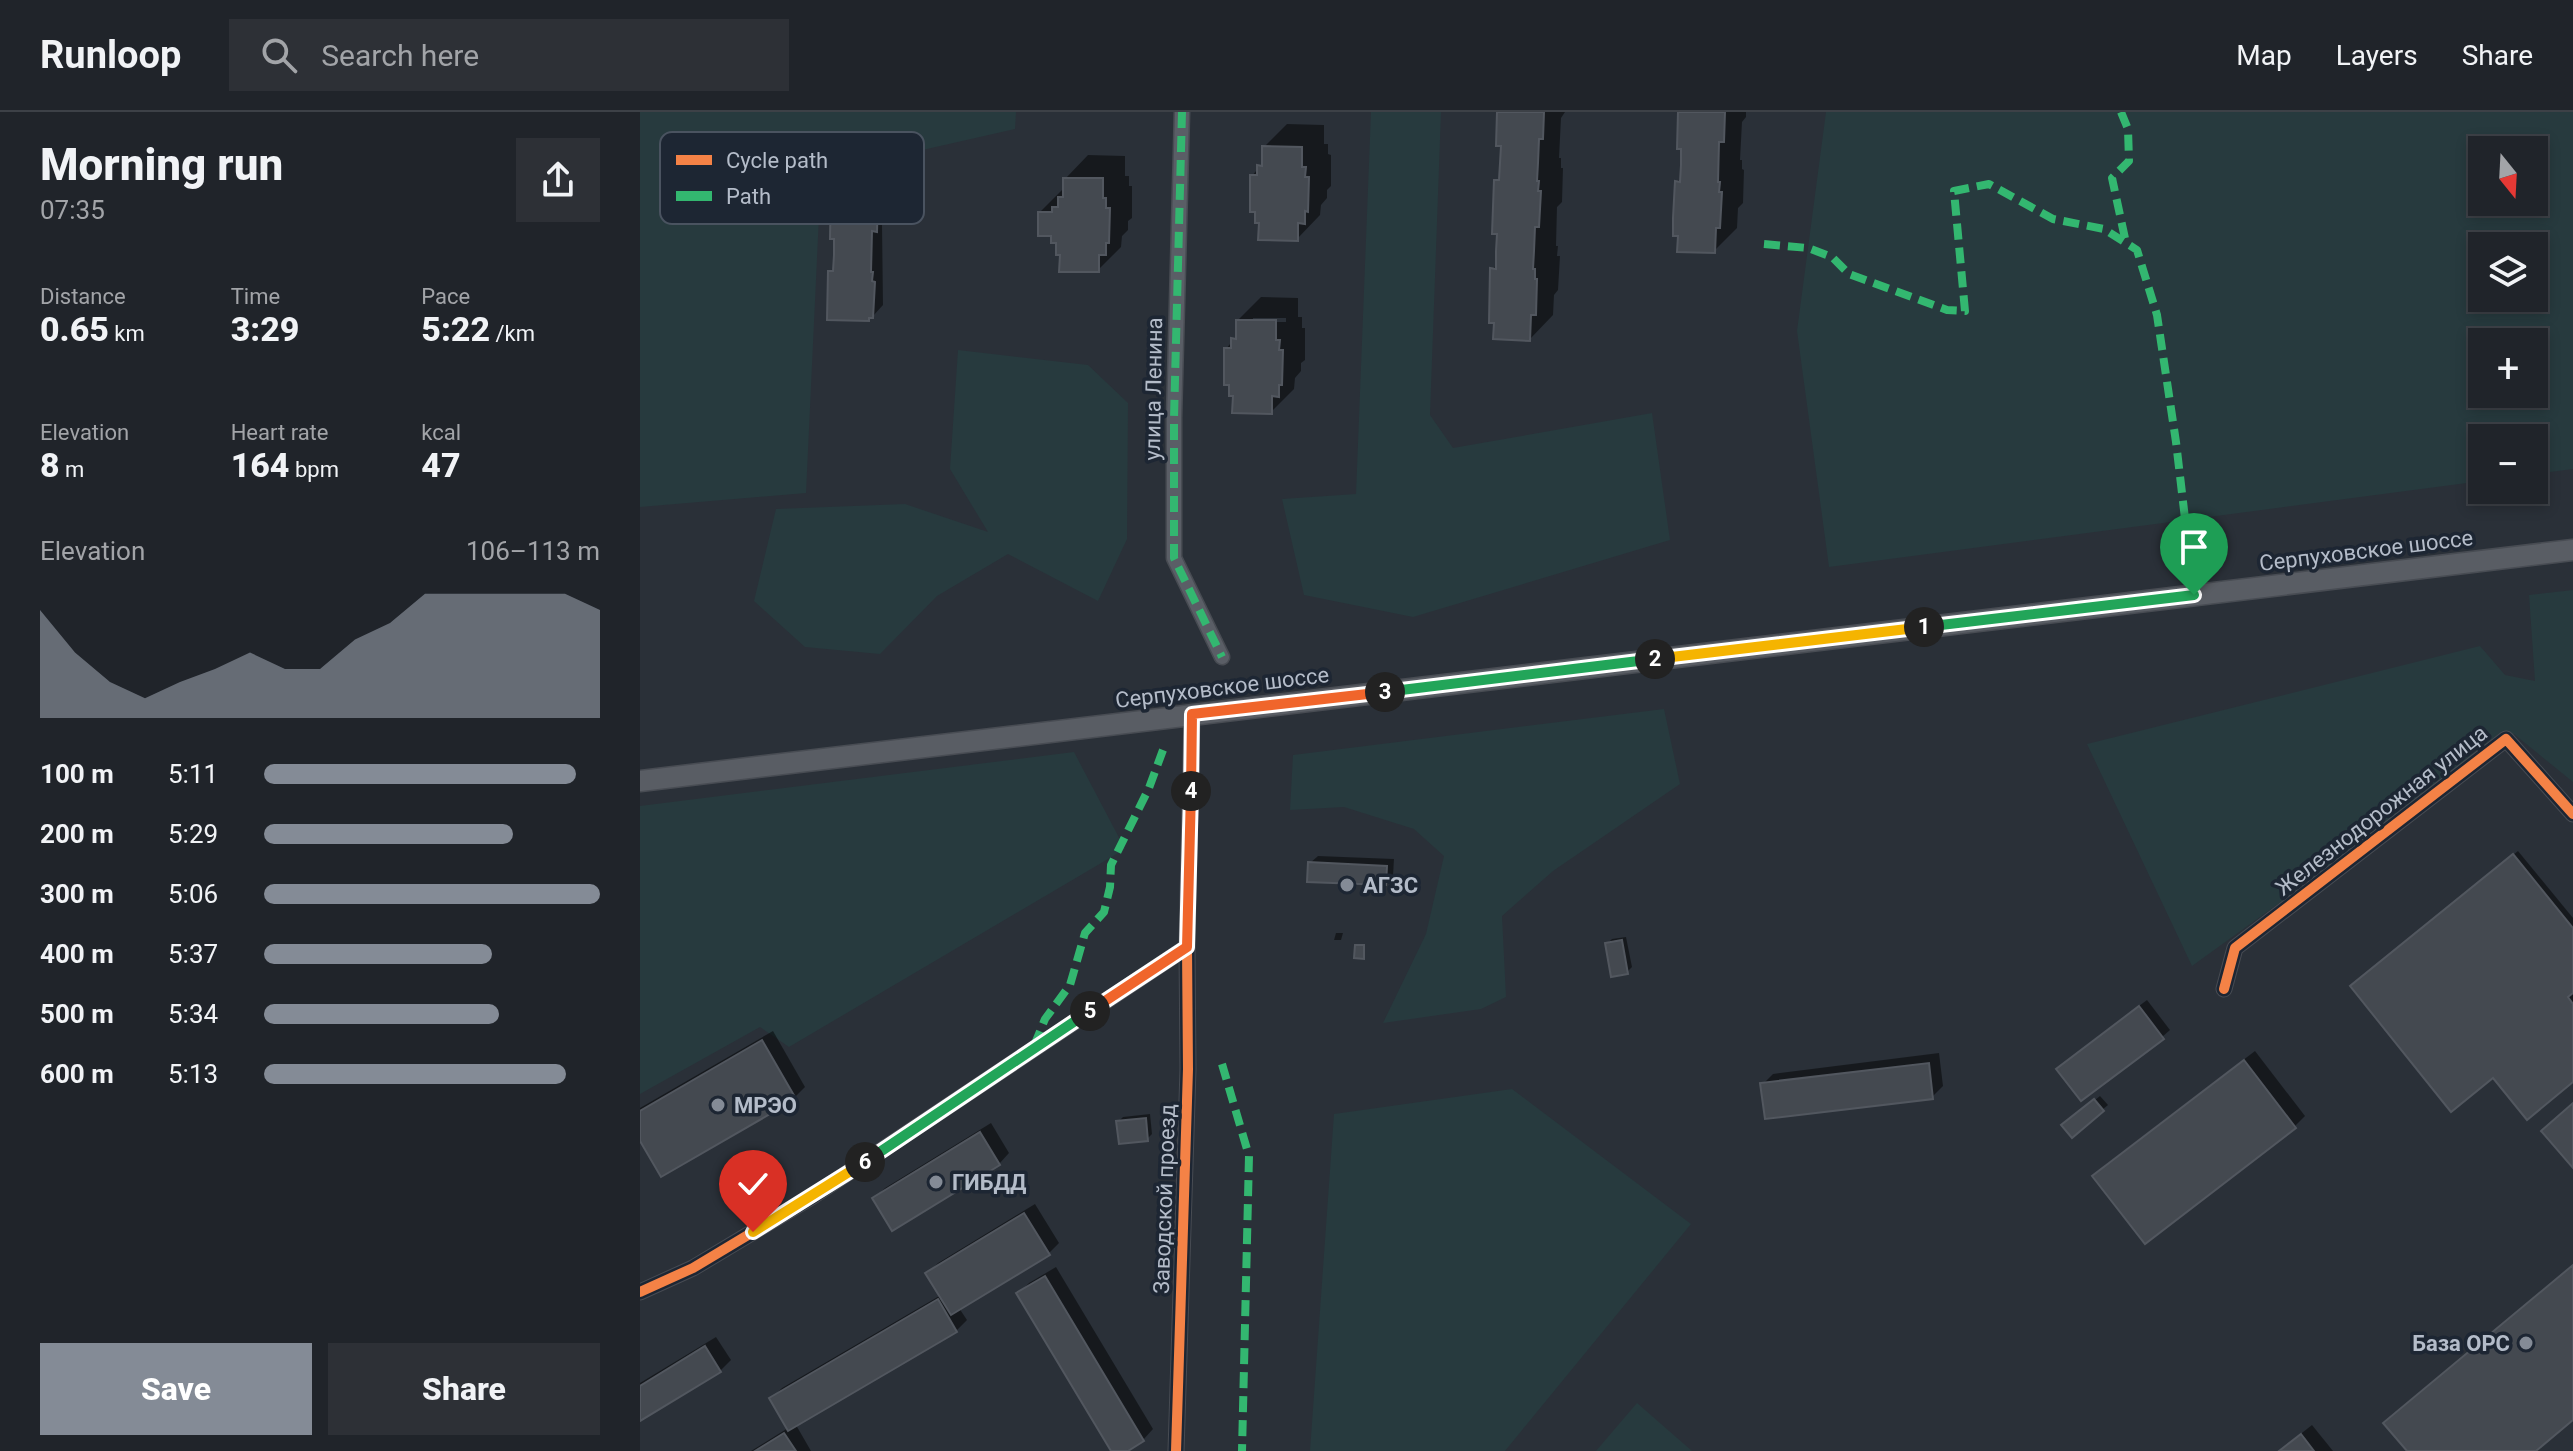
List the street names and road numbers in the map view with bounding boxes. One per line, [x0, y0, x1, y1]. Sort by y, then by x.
street label: улица Ленина [1140, 317, 1167, 461]
street label: Серпуховское шоссе [2258, 525, 2474, 576]
street label: Серпуховское шоссе [1114, 662, 1330, 713]
street label: Железнодорожная улица [2271, 720, 2492, 901]
street label: Заводской проезд [1149, 1104, 1180, 1295]

